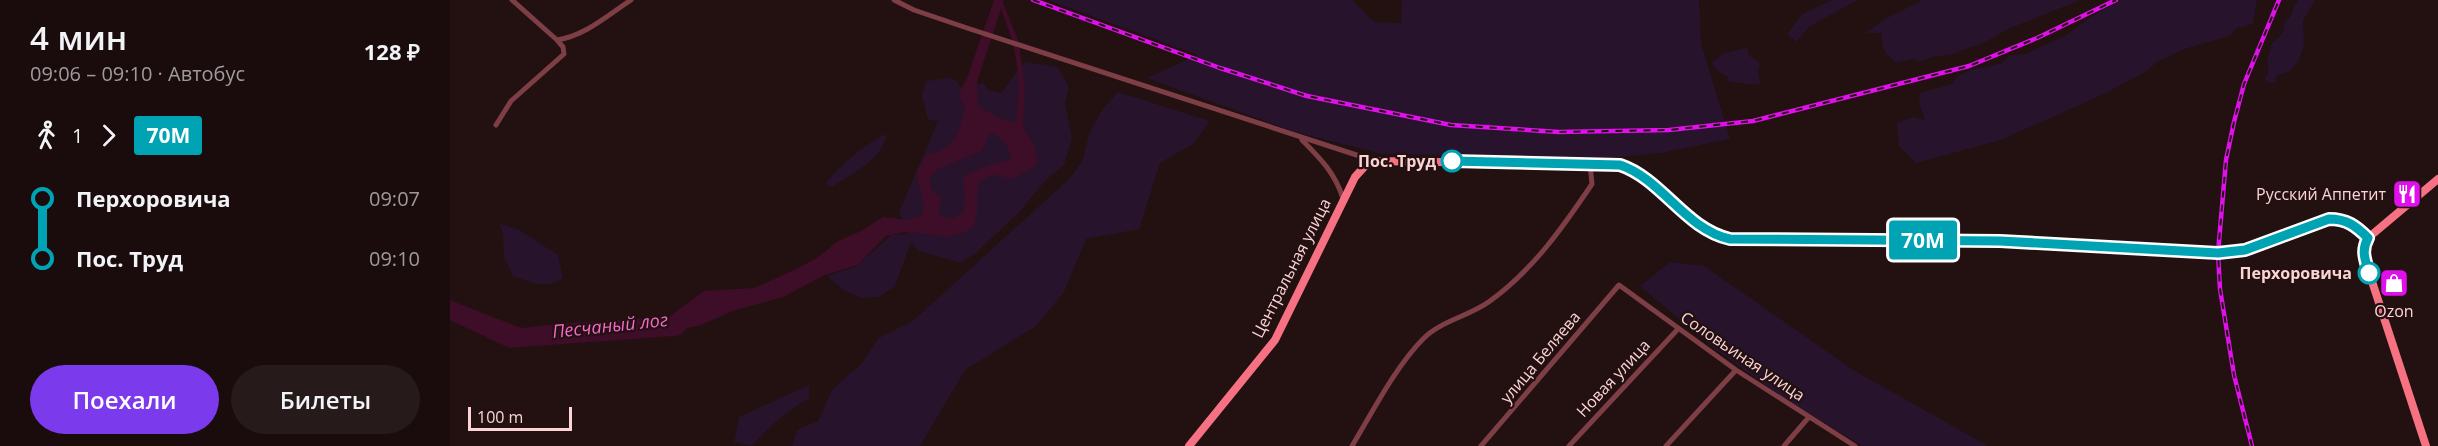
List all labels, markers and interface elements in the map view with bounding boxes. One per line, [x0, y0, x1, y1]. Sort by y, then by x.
text: 4 мин [30, 15, 127, 60]
text: 128 ₽ [364, 36, 420, 66]
text: 09:06 – 09:10 · Автобус [30, 60, 245, 87]
icon: walk [30, 119, 63, 152]
icon: forward [92, 119, 125, 152]
text: 70М [146, 121, 190, 149]
text: 1 [72, 122, 83, 149]
place label: Пос. Труд [1358, 150, 1436, 172]
marker: Пос. Труд [1441, 150, 1463, 172]
restaurant icon: Русский Аппетит [2391, 178, 2423, 210]
text: Перхоровича [76, 183, 231, 213]
place label: Русский Аппетит [2256, 183, 2386, 205]
text: 09:07 [369, 185, 420, 212]
street label: Центральная улица [1246, 194, 1336, 342]
line badge: 70М [1888, 220, 1958, 260]
text: 70М [1901, 226, 1945, 254]
text: Пос. Труд [76, 243, 183, 273]
text: 09:10 [369, 245, 420, 272]
place label: Перхоровича [2240, 262, 2352, 284]
marker: Перхоровича [2358, 262, 2380, 284]
shop icon: Ozon [2378, 267, 2410, 299]
place label: Ozon [2374, 300, 2414, 322]
street label: улица Беляева [1495, 306, 1585, 408]
street label: Соловьиная улица [1677, 306, 1809, 406]
water label: Песчаный лог [551, 307, 669, 343]
street label: Новая улица [1571, 334, 1655, 422]
button: Поехали [30, 365, 219, 434]
button: Билеты [231, 365, 420, 434]
scale bar [468, 404, 572, 432]
text: 100 m [477, 406, 523, 428]

